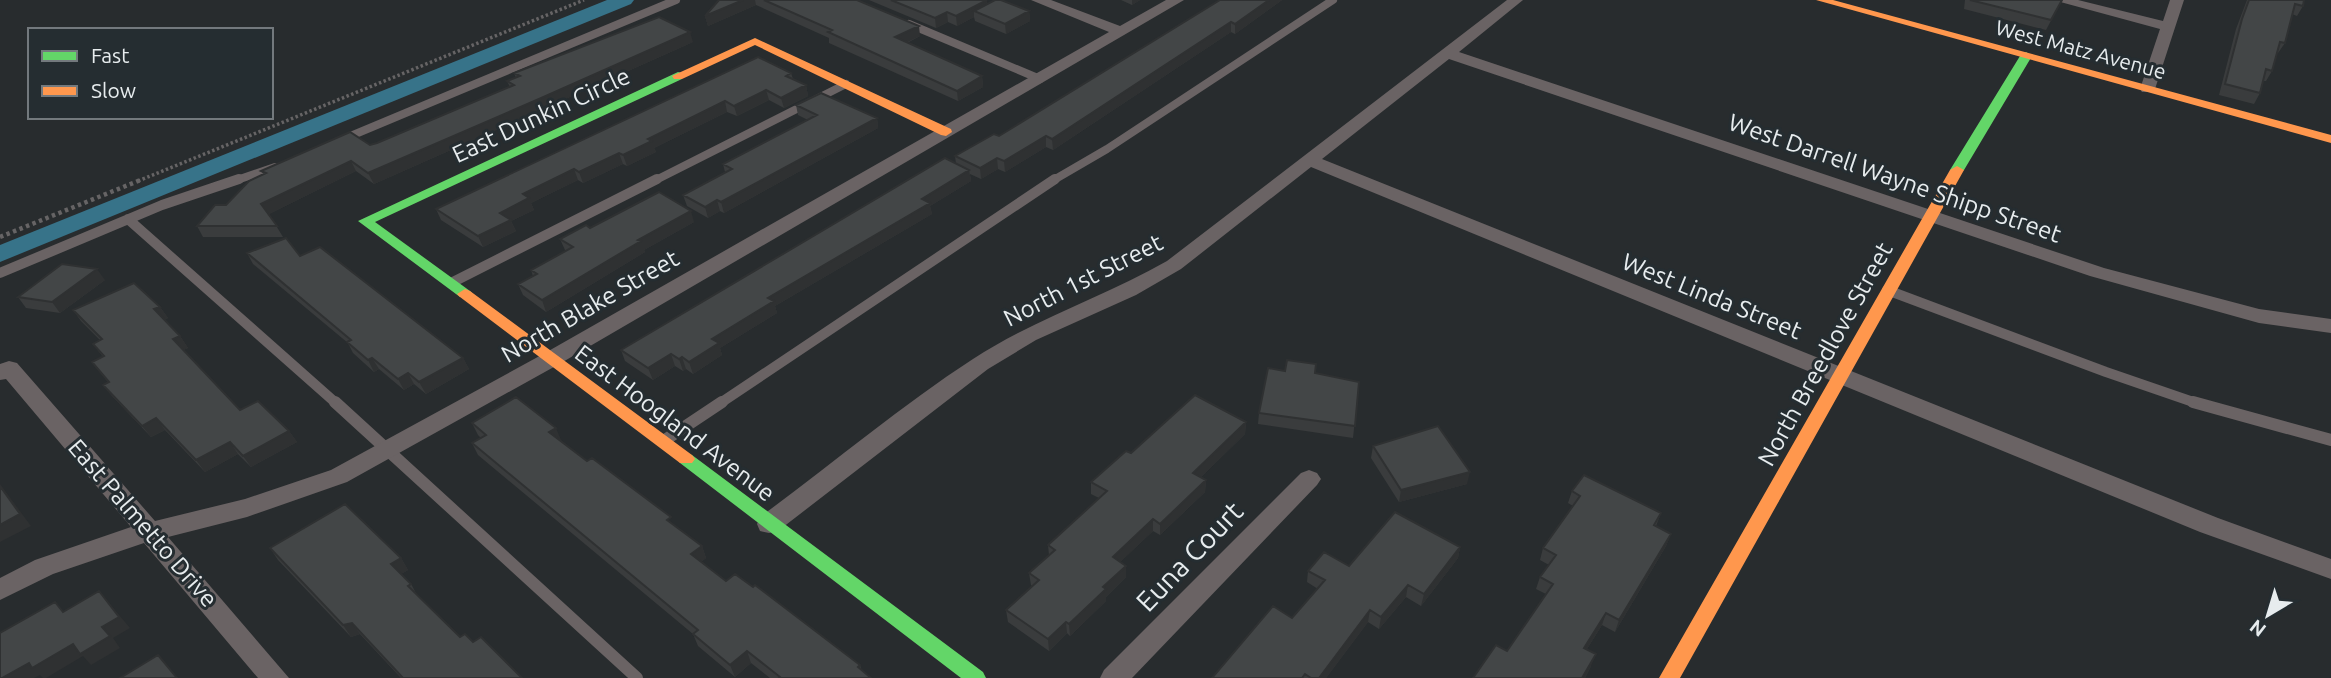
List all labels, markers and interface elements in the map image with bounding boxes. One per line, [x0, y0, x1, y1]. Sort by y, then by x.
street label: West Matz Avenue [1993, 15, 2169, 83]
legend [28, 28, 273, 119]
text: Fast [91, 43, 129, 67]
street label: East Dunkin Circle [448, 62, 634, 168]
text: Slow [91, 78, 136, 102]
street label: West Darrell Wayne Shipp Street [1725, 108, 2065, 248]
street label: North 1st Street [999, 228, 1168, 332]
street label: North Breedlove Street [1752, 237, 1898, 471]
street label: North Blake Street [497, 244, 684, 368]
street label: West Linda Street [1618, 248, 1806, 345]
street label: East Hoogland Avenue [570, 339, 780, 507]
street label: East Palmetto Drive [63, 434, 223, 612]
street label: Euna Court [1129, 495, 1249, 617]
north arrow [2233, 580, 2303, 650]
text: N [2245, 615, 2270, 641]

